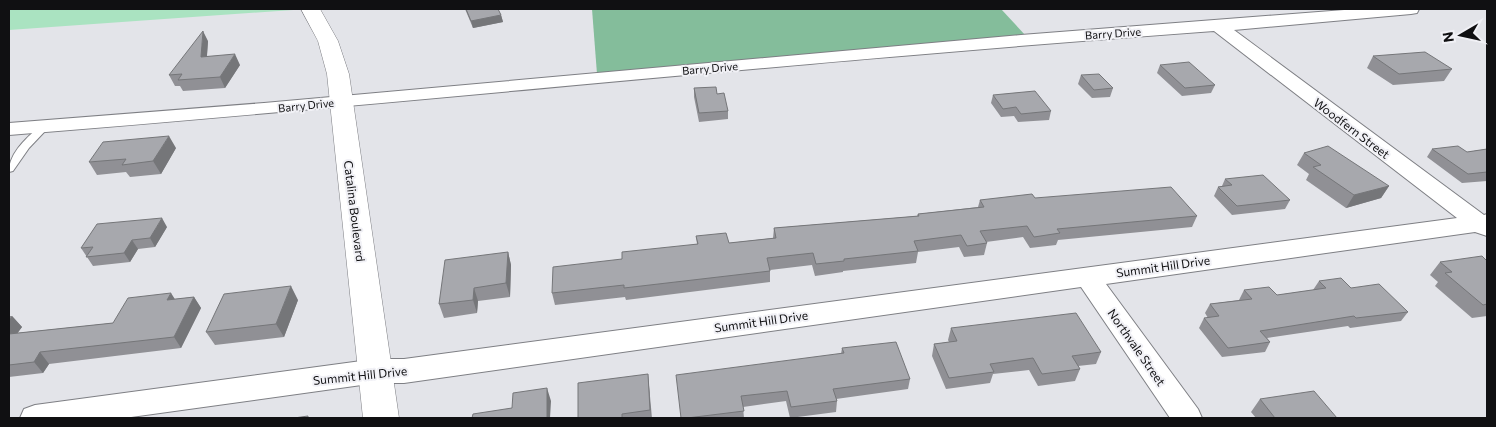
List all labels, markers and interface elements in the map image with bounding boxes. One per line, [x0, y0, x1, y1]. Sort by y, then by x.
north arrow [1436, 10, 1486, 60]
street label: Barry Drive [1085, 25, 1142, 41]
text: N [1438, 31, 1457, 44]
street label: Barry Drive [682, 59, 739, 77]
street label: Woodfern Street [1311, 95, 1393, 161]
street label: Barry Drive [277, 96, 335, 114]
street label: Catalina Boulevard [342, 160, 368, 263]
street label: Summit Hill Drive [1115, 252, 1211, 280]
street label: Northvale Street [1105, 306, 1169, 388]
street label: Summit Hill Drive [713, 307, 809, 335]
street label: Summit Hill Drive [312, 363, 408, 387]

